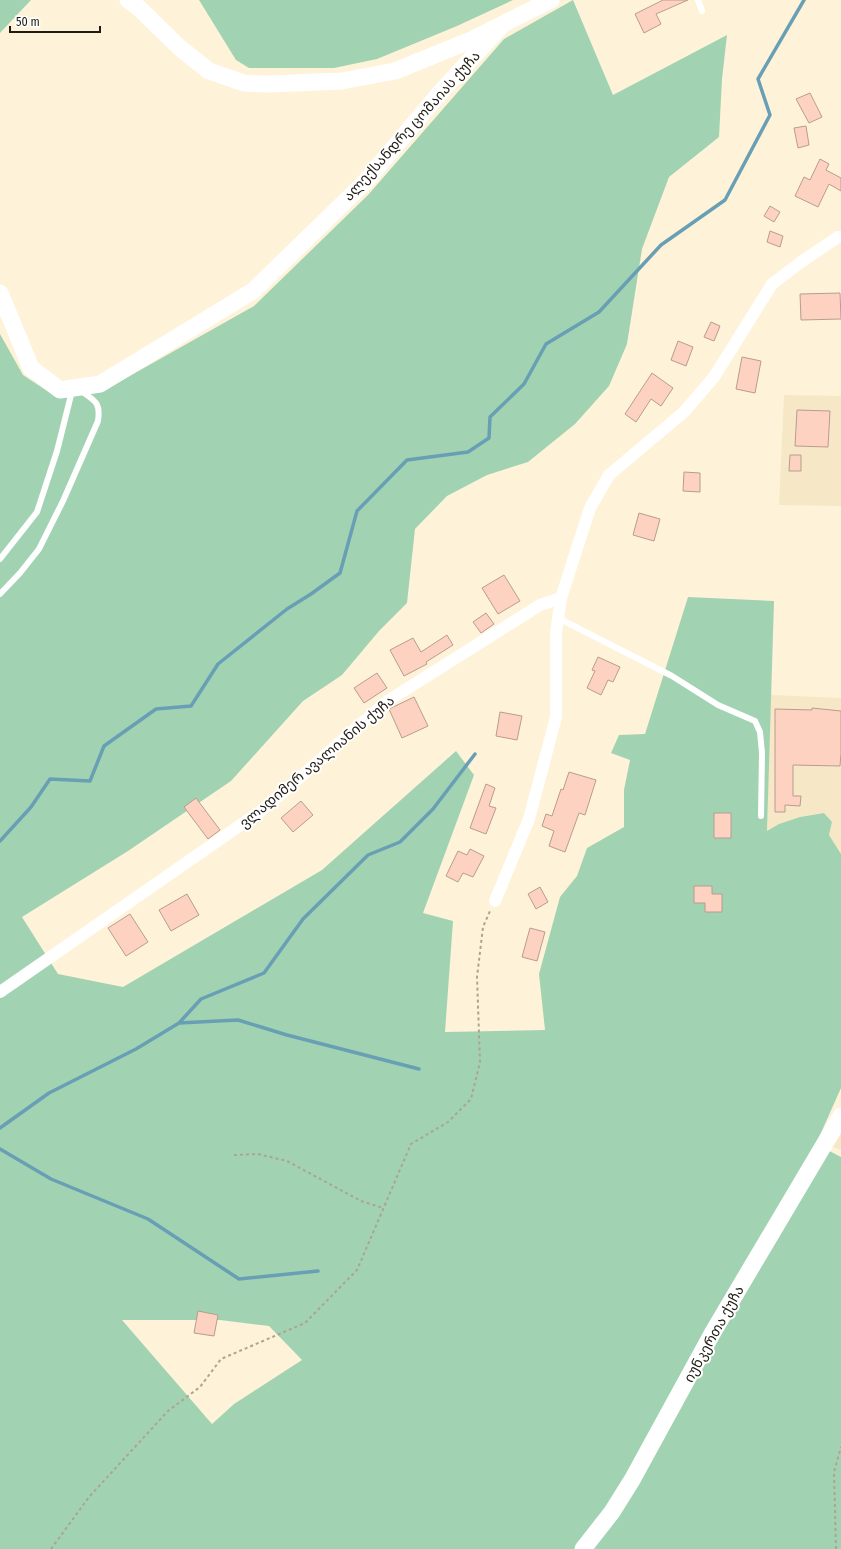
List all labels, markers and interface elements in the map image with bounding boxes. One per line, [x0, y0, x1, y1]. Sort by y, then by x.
scale bar [10, 8, 100, 34]
text: 50 m [16, 15, 40, 29]
street label: ალექსანდრე ცომაიას ქუჩა [340, 48, 484, 204]
street label: ვლადიმერ ავალიანის ქუჩა [236, 692, 398, 832]
street label: იუნკერთა ქუჩა [680, 1283, 748, 1385]

